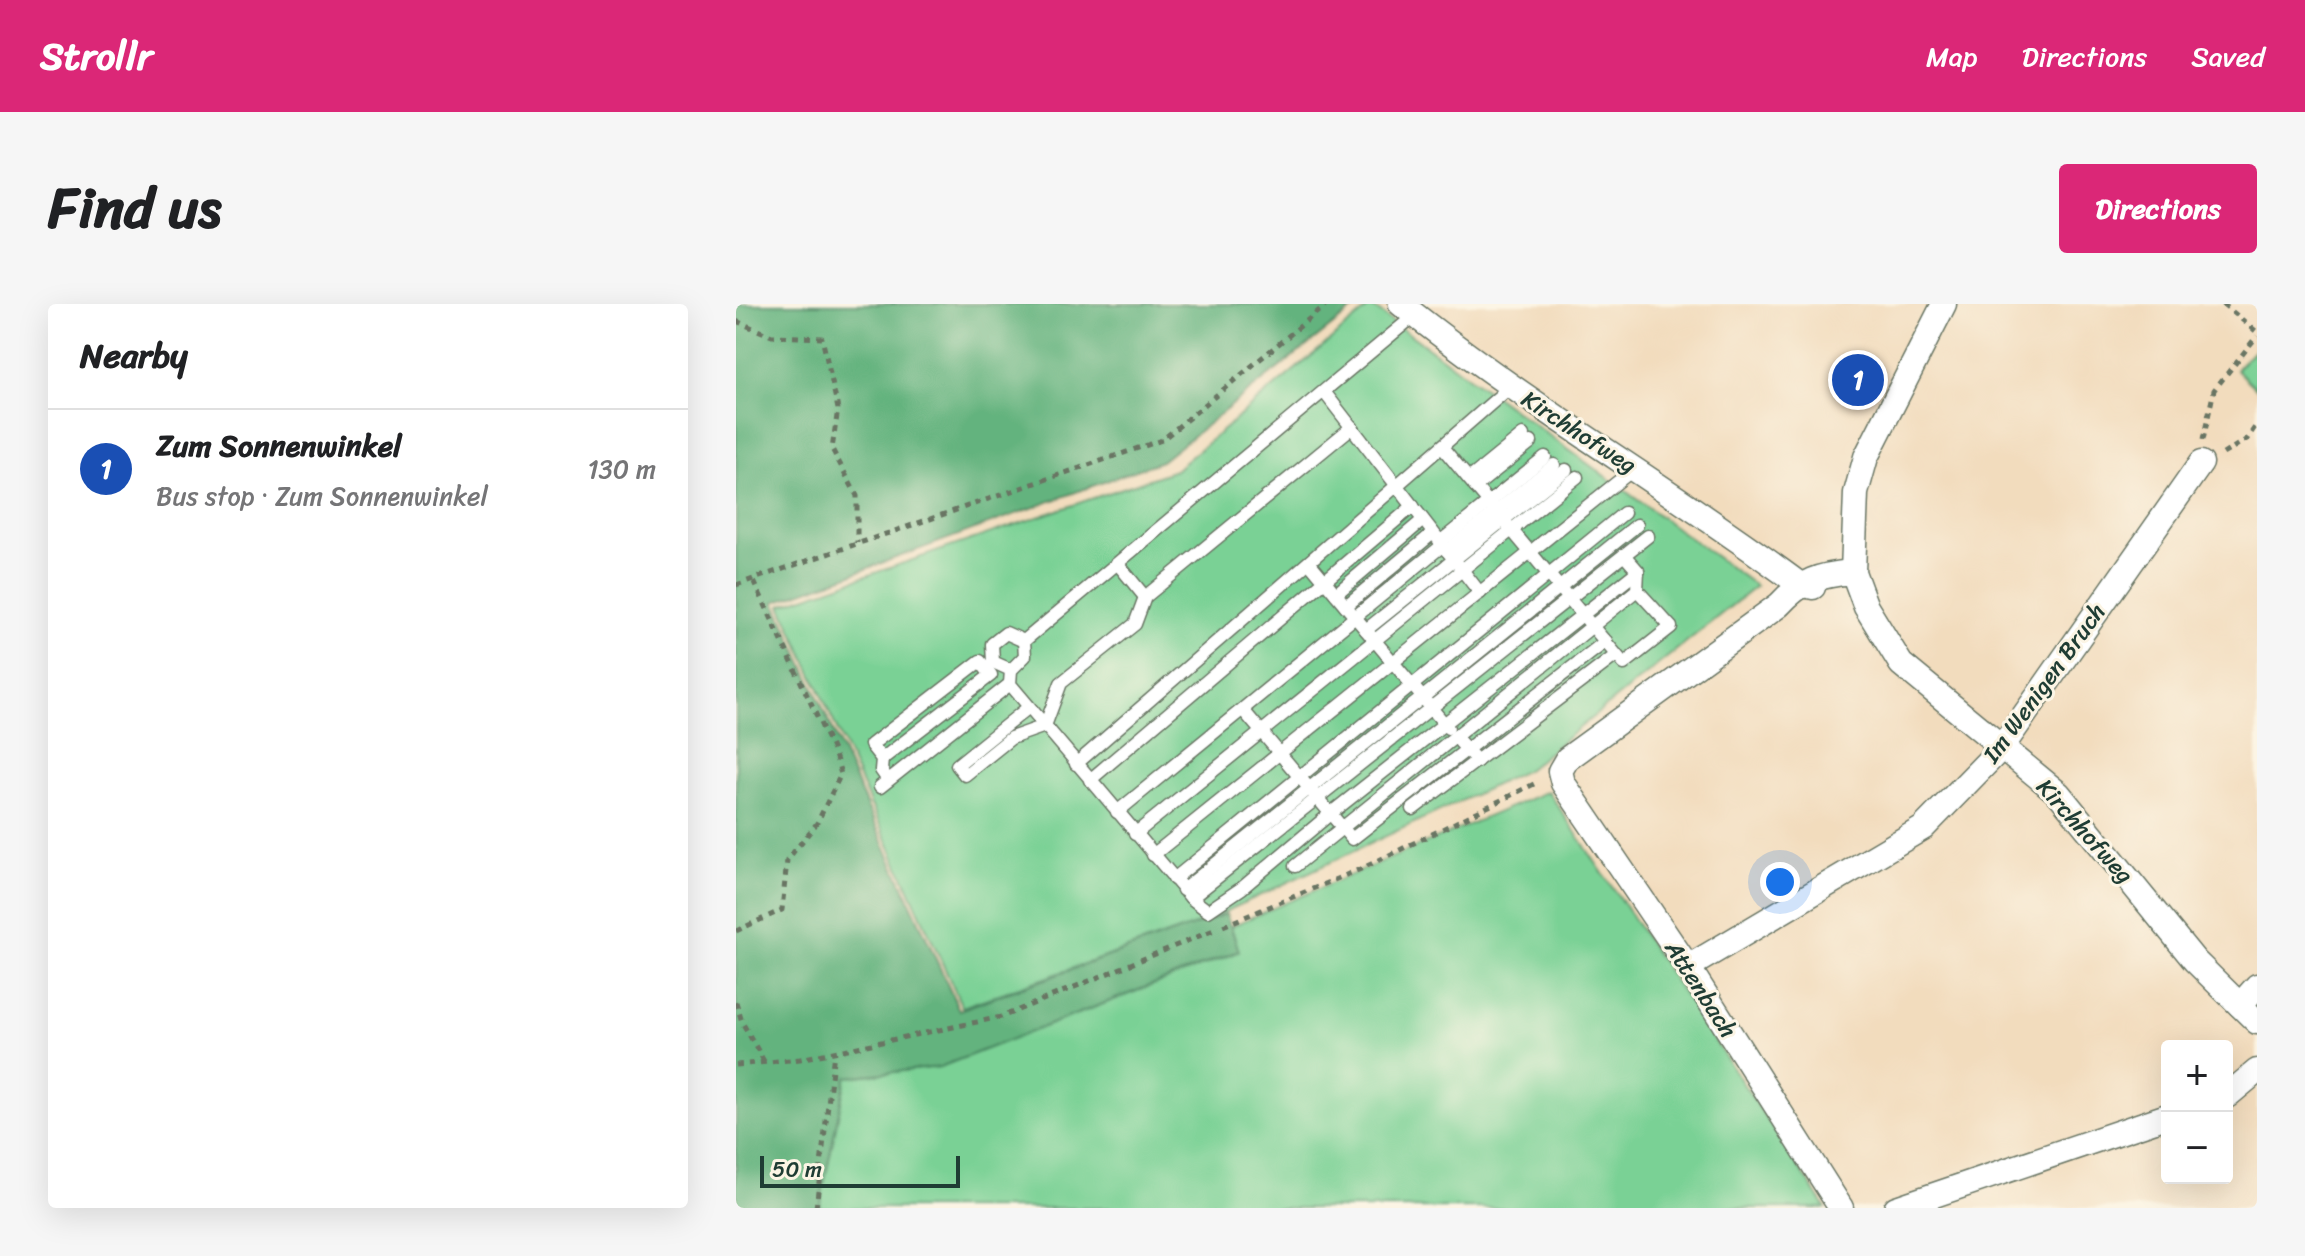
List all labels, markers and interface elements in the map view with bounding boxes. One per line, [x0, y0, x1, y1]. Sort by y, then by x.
text: Strollr [40, 23, 153, 90]
text: Map [1926, 32, 1978, 81]
text: Directions [2022, 32, 2147, 81]
text: Saved [2191, 32, 2265, 81]
text: Find us [48, 159, 221, 258]
button: Directions [2059, 164, 2257, 253]
text: Nearby [80, 326, 188, 386]
pin: 1 [1832, 350, 1884, 410]
street label: Kirchhofweg [1513, 379, 1645, 485]
text: Zum Sonnenwinkel [156, 419, 402, 473]
text: 1 [100, 446, 112, 492]
text: 130 m [587, 446, 656, 492]
text: Bus stop · Zum Sonnenwinkel [156, 473, 488, 519]
street label: Im Wenigen Bruch [1971, 594, 2117, 773]
street label: Kirchhofweg [2026, 768, 2144, 894]
your location [1760, 862, 1800, 902]
street label: Attenbach [1653, 930, 1749, 1047]
map controls [2161, 1040, 2233, 1184]
button: + [2161, 1040, 2233, 1112]
button: − [2161, 1112, 2233, 1184]
text: 50 m [772, 1150, 822, 1189]
scale bar [760, 1152, 960, 1188]

